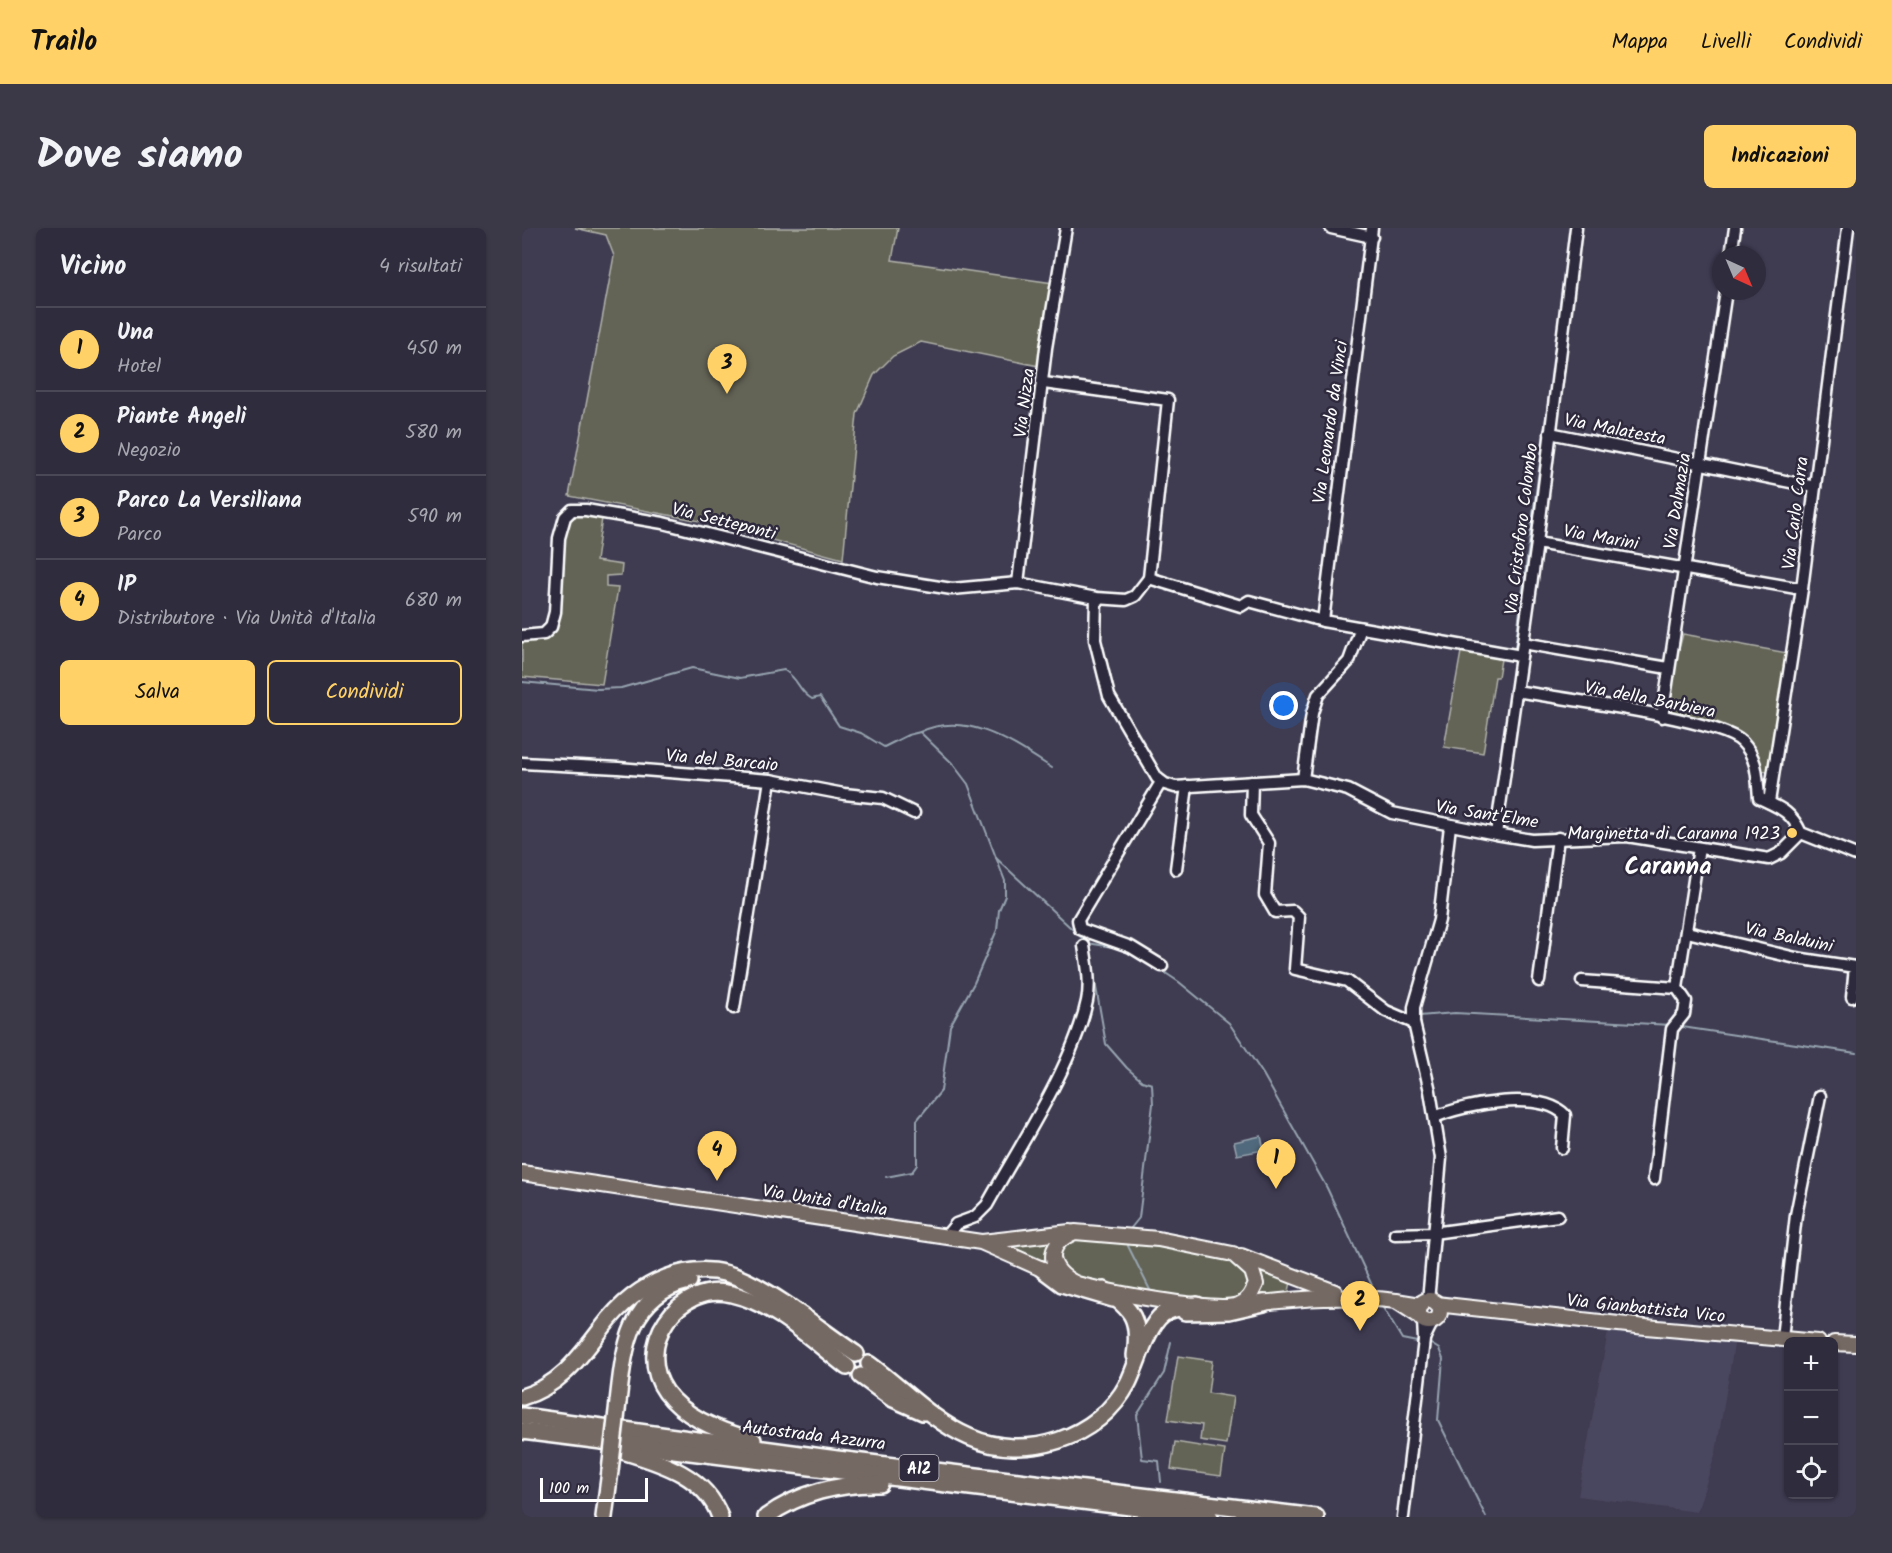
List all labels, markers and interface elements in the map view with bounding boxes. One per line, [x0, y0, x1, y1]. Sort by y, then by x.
text: Trailo [30, 20, 97, 65]
text: Mappa [1611, 26, 1668, 59]
text: Livelli [1701, 26, 1751, 59]
text: Condividi [1784, 26, 1862, 59]
text: Dove siamo [36, 123, 243, 190]
button: Indicazioni [1704, 125, 1856, 188]
text: Vicino [60, 246, 126, 288]
north arrow [1712, 246, 1766, 300]
text: 4 risultati [379, 251, 462, 283]
text: Una [117, 316, 154, 351]
text: 1 [76, 333, 83, 365]
text: 450 m [406, 333, 462, 365]
street label: Via Leonardo da Vinci [1306, 338, 1357, 506]
pin: 3 [708, 344, 746, 394]
text: Hotel [117, 351, 161, 383]
street label: Via Nizza [1007, 367, 1044, 440]
text: Piante Angeli [117, 400, 246, 435]
street label: Via Malatesta [1561, 406, 1668, 455]
text: 2 [74, 417, 85, 449]
text: 580 m [405, 417, 462, 449]
text: Negozio [117, 435, 181, 467]
street label: Via Cristoforo Colombo [1498, 442, 1547, 617]
street label: Via Dalmazia [1657, 451, 1700, 552]
street label: Via Carlo Carra [1775, 455, 1818, 572]
text: Parco La Versiliana [117, 484, 302, 519]
street label: Via Setteponti [668, 495, 780, 550]
text: 3 [74, 501, 85, 533]
text: 590 m [408, 501, 462, 533]
street label: Via Marini [1561, 518, 1642, 560]
text: Parco [117, 519, 162, 551]
text: IP [117, 568, 136, 603]
text: 4 [74, 585, 85, 617]
text: 680 m [405, 585, 462, 617]
text: Distributore · Via Unità d'Italia [117, 603, 376, 635]
button: Salva [60, 660, 255, 725]
button: Condividi [267, 660, 462, 725]
street label: Via della Barbiera [1582, 674, 1718, 727]
your location [1269, 691, 1298, 720]
street label: Via del Barcaio [664, 742, 779, 781]
street label: Via Sant'Elme [1433, 793, 1540, 838]
place label: Marginetta di Caranna 1923 [1567, 820, 1780, 849]
marker: Marginetta di Caranna 1923 [1785, 826, 1799, 840]
district label: Caranna [1625, 848, 1711, 887]
street label: Via Balduini [1742, 915, 1836, 962]
pin: 4 [698, 1132, 736, 1181]
pin: 1 [1256, 1140, 1296, 1189]
street label: Via Unità d'Italia [760, 1177, 890, 1226]
pin: 2 [1340, 1282, 1380, 1331]
street label: Via Gianbattista Vico [1565, 1287, 1727, 1332]
map controls [1784, 1337, 1838, 1499]
button: + [1784, 1337, 1838, 1391]
button: − [1784, 1391, 1838, 1445]
street label: Autostrada Azzurra [740, 1413, 887, 1460]
button: locate [1784, 1445, 1838, 1499]
road number: A12 [900, 1455, 938, 1481]
scale bar [540, 1475, 648, 1502]
text: 100 m [549, 1476, 589, 1501]

